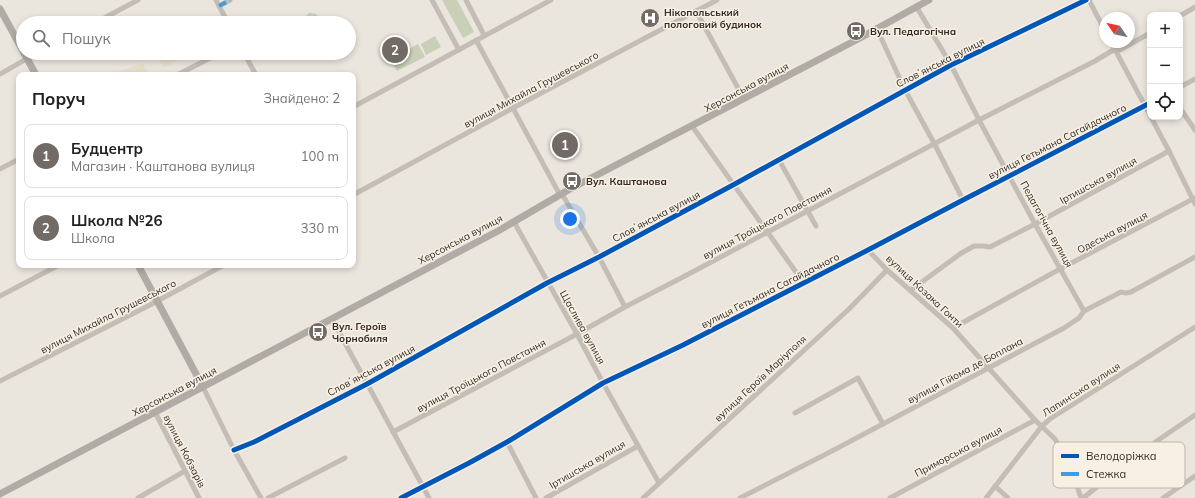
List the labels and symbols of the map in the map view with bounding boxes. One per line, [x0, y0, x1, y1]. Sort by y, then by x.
place label: Нікопольський пологовий будинок [664, 6, 762, 31]
hospital icon: Нікопольський пологовий будинок [639, 7, 661, 29]
north arrow [1099, 12, 1135, 48]
bus stop icon: Вул. Педагогічна [845, 20, 867, 42]
place label: Вул. Педагогічна [870, 25, 956, 38]
pin: 2 [382, 35, 408, 65]
street label: Словʼянська вулиця [894, 35, 987, 90]
street label: вулиця Михайла Грушевського [462, 48, 601, 131]
street label: Херсонська вулиця [702, 60, 791, 115]
street label: вулиця Гетьмана Сагайдачного [986, 101, 1129, 182]
pin: 1 [552, 130, 578, 160]
street label: Іртишська вулиця [1057, 154, 1139, 207]
bus stop icon: Вул. Каштанова [561, 170, 583, 192]
place label: Вул. Каштанова [586, 175, 667, 188]
street label: Педагогічна вулиця [1017, 179, 1076, 270]
street label: вулиця Троїцького Повстання [701, 183, 834, 262]
street label: Словʼянська вулиця [610, 188, 702, 245]
street label: Одеська вулиця [1075, 208, 1150, 256]
your location [560, 209, 580, 229]
street label: Херсонська вулиця [416, 212, 505, 267]
street label: вулиця Гетьмана Сагайдачного [699, 250, 842, 331]
street label: вулиця Козака Гонти [883, 252, 966, 331]
street label: вулиця Михайла Грушевського [38, 276, 179, 356]
street label: Щаслива вулиця [557, 288, 608, 367]
place label: Вул. Героїв Чорнобиля [332, 320, 388, 345]
bus stop icon: Вул. Героїв Чорнобиля [307, 321, 329, 343]
street label: вулиця Героїв Маріуполя [712, 332, 809, 424]
street label: вулиця Гійома де Боплана [905, 334, 1025, 406]
street label: вулиця Троїцького Повстання [415, 336, 548, 415]
street label: Словʼянська вулиця [325, 342, 417, 399]
street label: Лапинська вулиця [1040, 359, 1123, 419]
street label: Херсонська вулиця [130, 364, 219, 419]
street label: вулиця Кобзарів [161, 413, 209, 490]
street label: Приморська вулиця [912, 423, 1004, 480]
street label: Іртишська вулиця [547, 437, 628, 492]
legend [1053, 442, 1185, 488]
text: Велодоріжка [1086, 449, 1156, 463]
text: Стежка [1086, 467, 1126, 481]

